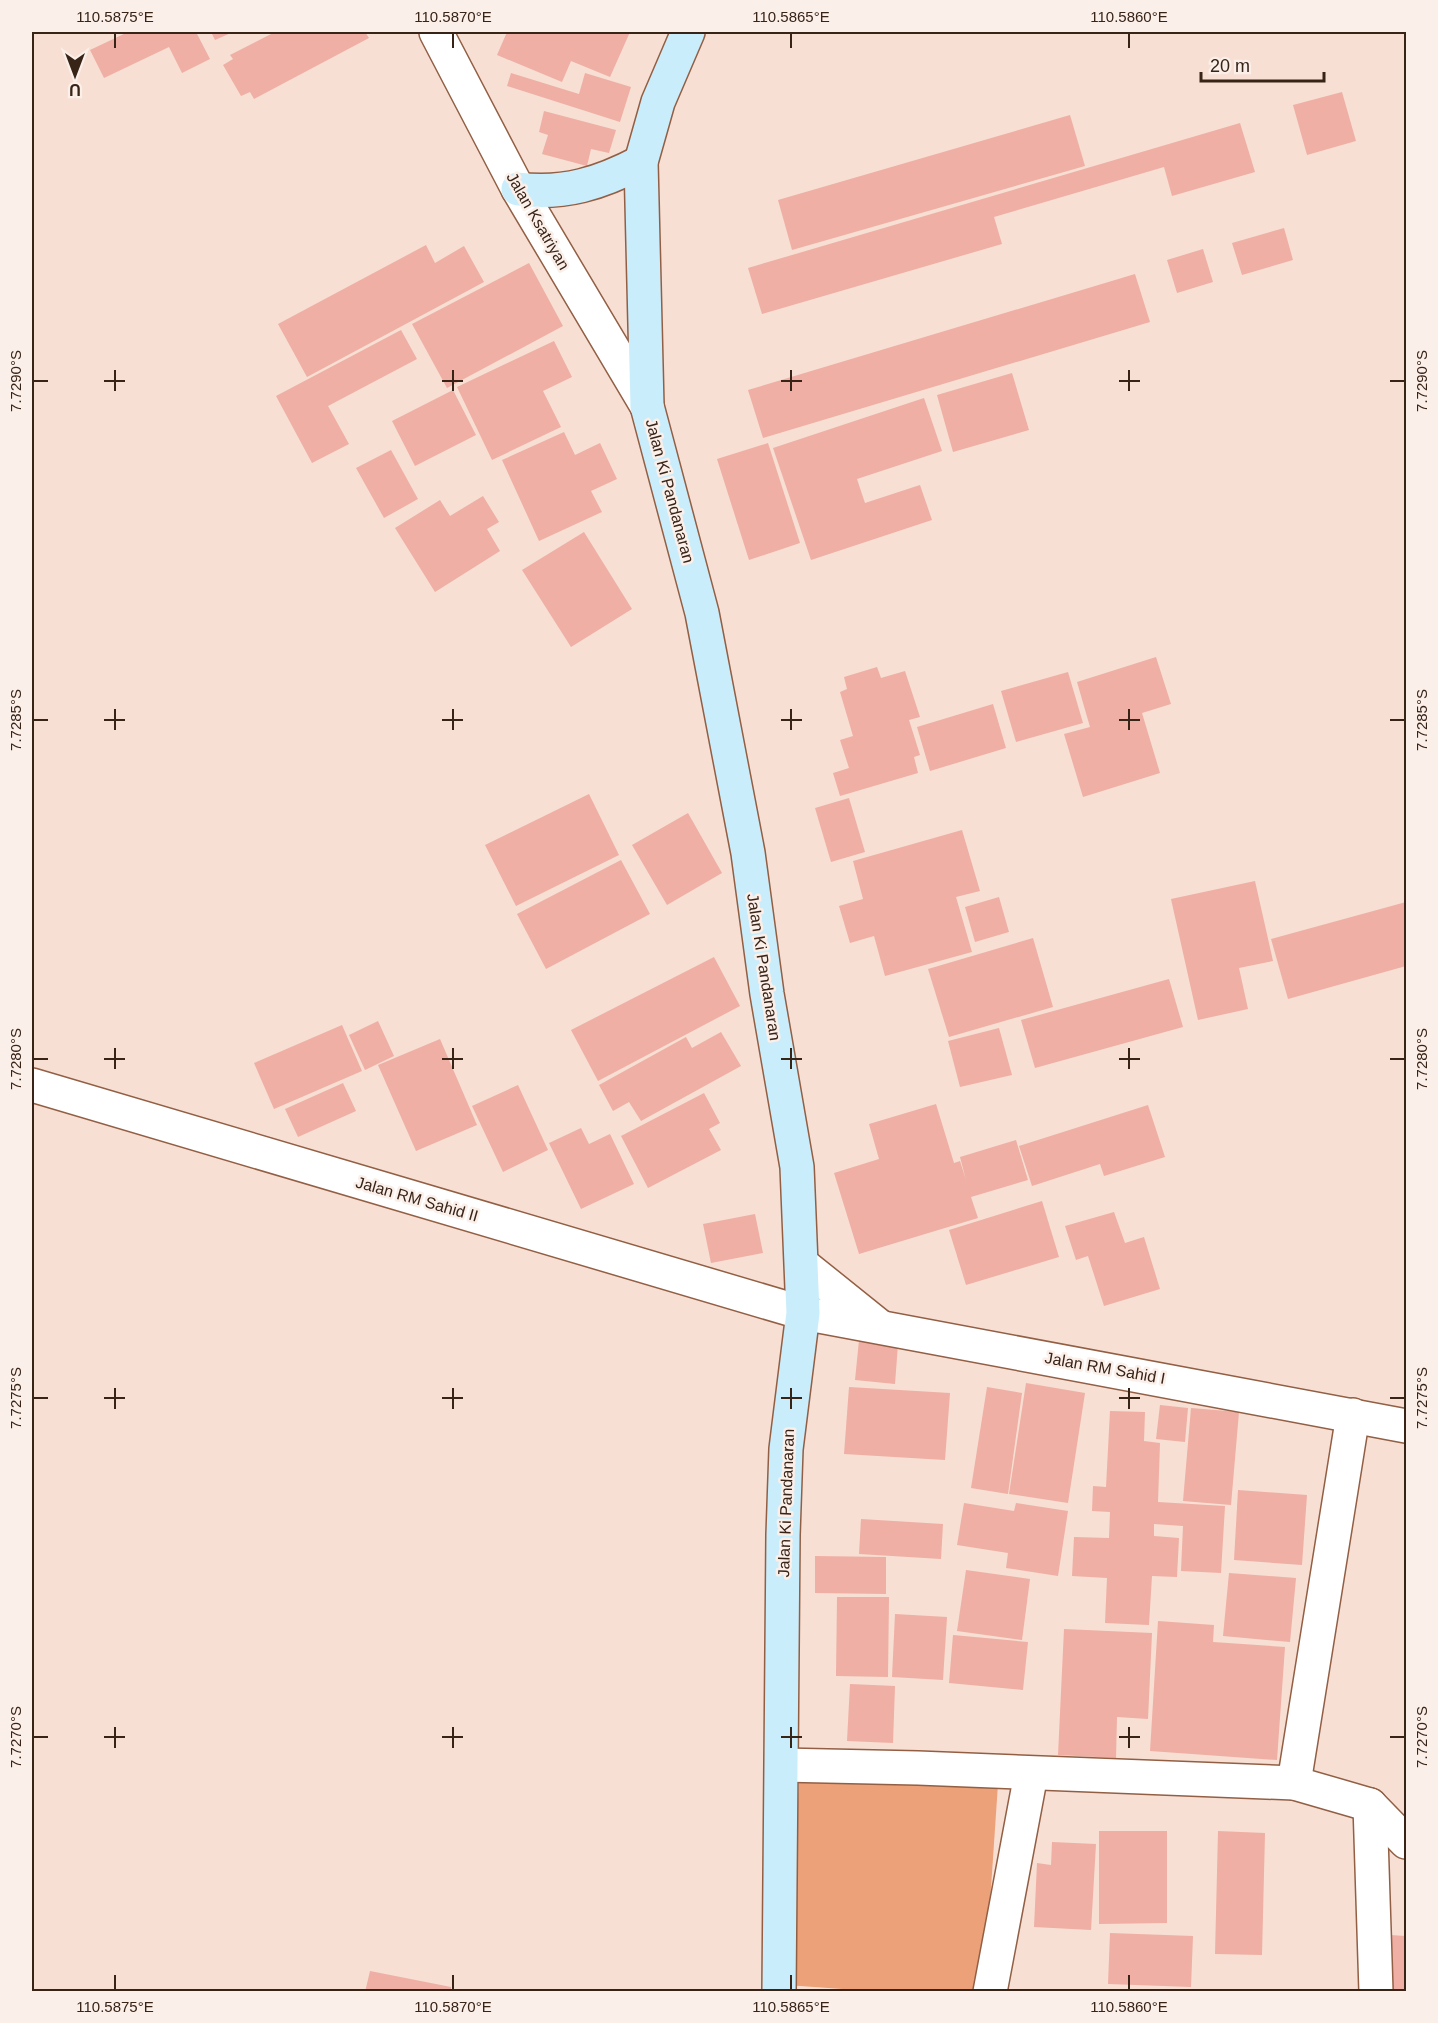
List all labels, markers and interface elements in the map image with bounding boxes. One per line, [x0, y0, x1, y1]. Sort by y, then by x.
text: 110.5875°E [76, 8, 154, 25]
text: 110.5870°E [414, 8, 492, 25]
text: 110.5865°E [752, 8, 830, 25]
text: 110.5860°E [1090, 8, 1168, 25]
north arrow [45, 45, 105, 105]
scale bar [1201, 45, 1324, 83]
text: 20 m [1210, 56, 1250, 76]
text: U [69, 81, 81, 98]
street label: Jalan Ksatriyan [503, 169, 573, 273]
text: 7.7290°S [7, 350, 24, 412]
text: 7.7290°S [1413, 350, 1430, 412]
street label: Jalan Ki Pandanaran [643, 417, 697, 565]
text: 7.7285°S [7, 689, 24, 751]
text: 7.7285°S [1413, 689, 1430, 751]
street label: Jalan Ki Pandanaran [744, 892, 784, 1042]
text: 7.7280°S [7, 1028, 24, 1090]
text: 7.7280°S [1413, 1028, 1430, 1090]
street label: Jalan RM Sahid II [354, 1173, 480, 1225]
street label: Jalan RM Sahid I [1044, 1349, 1166, 1387]
text: 7.7275°S [7, 1367, 24, 1429]
text: 7.7275°S [1413, 1367, 1430, 1429]
street label: Jalan Ki Pandanaran [775, 1428, 797, 1578]
text: 7.7270°S [7, 1706, 24, 1768]
text: 7.7270°S [1413, 1706, 1430, 1768]
text: 110.5875°E [76, 1998, 154, 2015]
text: 110.5870°E [414, 1998, 492, 2015]
text: 110.5865°E [752, 1998, 830, 2015]
text: 110.5860°E [1090, 1998, 1168, 2015]

